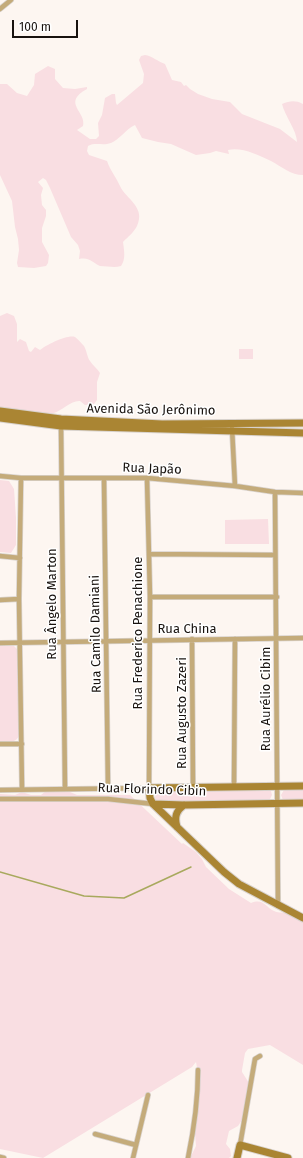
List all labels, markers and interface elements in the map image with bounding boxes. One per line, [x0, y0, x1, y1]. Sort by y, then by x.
scale bar [14, 12, 80, 38]
text: 100 m [19, 20, 51, 34]
street label: Avenida São Jerônimo [86, 401, 216, 419]
street label: Rua Japão [122, 460, 182, 478]
street label: Rua Ângelo Marton [44, 548, 60, 660]
street label: Rua Frederico Penachione [130, 557, 146, 709]
street label: Rua Camilo Damiani [87, 575, 105, 693]
street label: Rua China [157, 621, 217, 637]
street label: Rua Aurélio Cibim [258, 647, 274, 751]
street label: Rua Augusto Zazeri [174, 657, 190, 769]
street label: Rua Florindo Cibin [97, 780, 207, 800]

